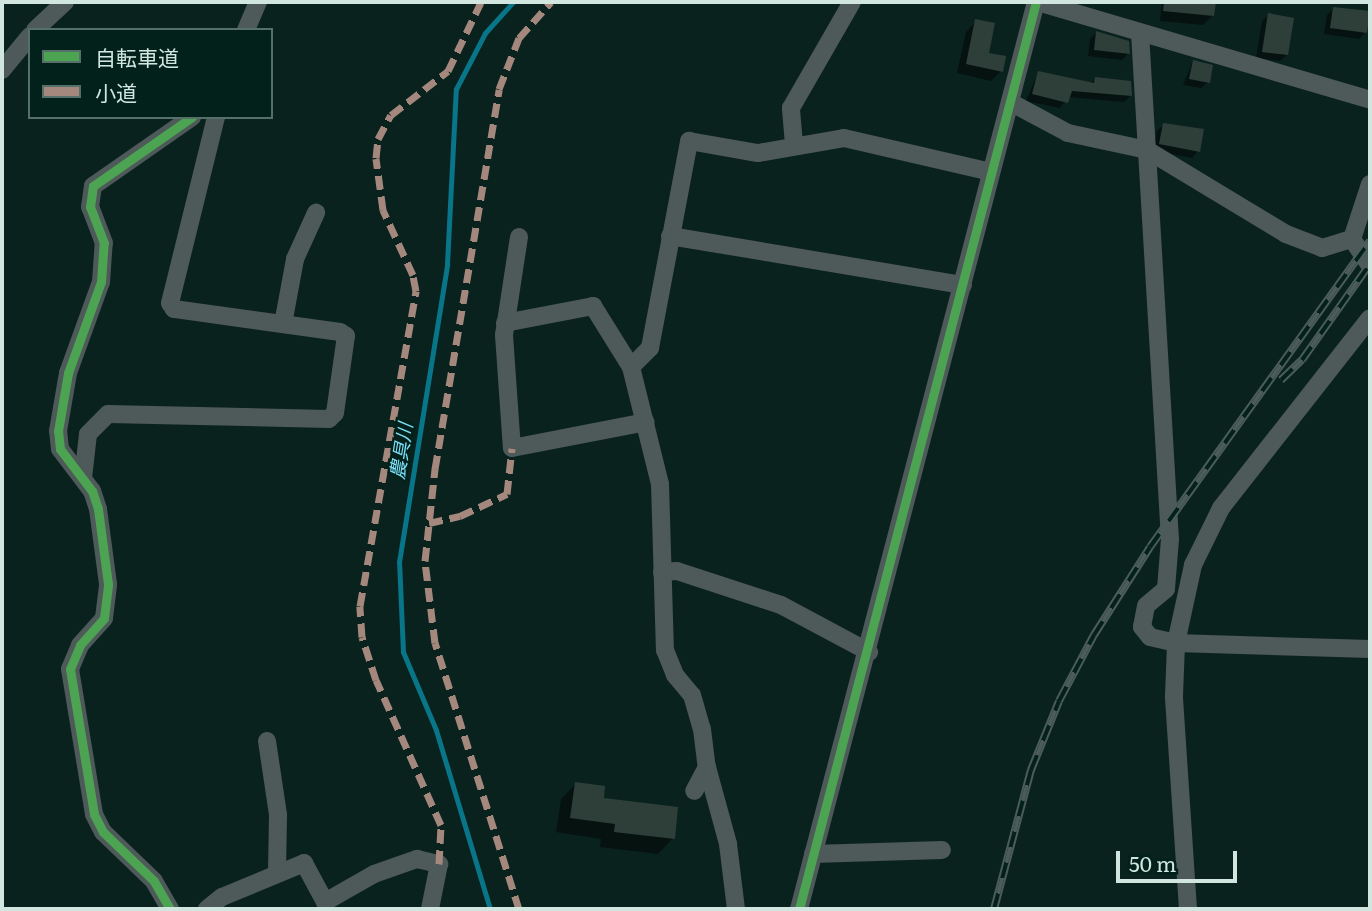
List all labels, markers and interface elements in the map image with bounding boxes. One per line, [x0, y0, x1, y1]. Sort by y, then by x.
legend [28, 28, 273, 119]
text: 自転車道 [95, 41, 179, 72]
text: 小道 [95, 76, 137, 107]
water label: 農具川 [385, 421, 417, 481]
scale bar [1120, 838, 1241, 882]
text: 50 m [1129, 847, 1176, 878]

